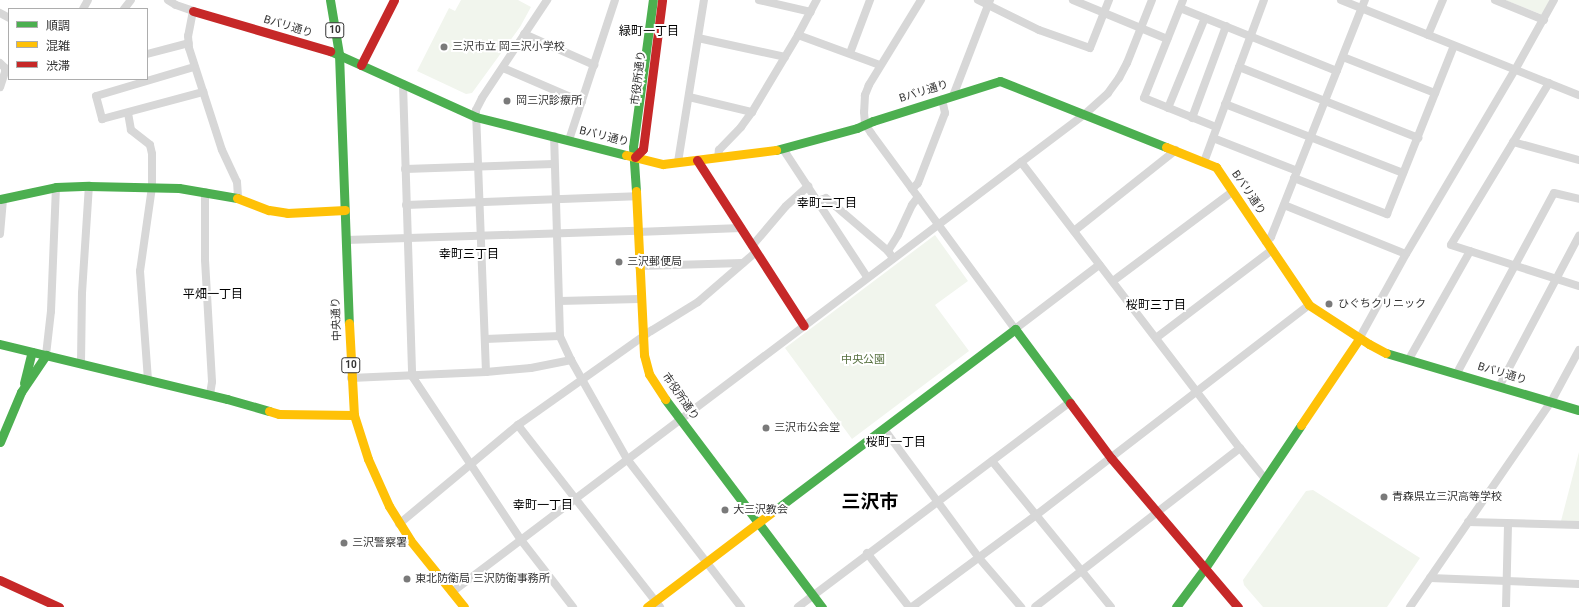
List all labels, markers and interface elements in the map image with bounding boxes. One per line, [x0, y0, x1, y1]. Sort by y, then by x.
legend [8, 8, 148, 80]
street label: Bバリ通り [262, 13, 314, 41]
text: 順調 [46, 19, 70, 33]
road number: 10 [325, 22, 345, 38]
district label: 緑町一丁目 [619, 25, 679, 39]
text: 混雑 [46, 39, 70, 53]
place label: 三沢市立 岡三沢小学校 [452, 40, 565, 54]
marker: 三沢市立 岡三沢小学校 [439, 42, 449, 52]
street label: 市役所通り [629, 50, 649, 106]
text: 渋滞 [46, 59, 70, 73]
street label: Bバリ通り [898, 78, 950, 106]
place label: 岡三沢診療所 [516, 94, 582, 108]
marker: 岡三沢診療所 [501, 95, 513, 107]
street label: Bバリ通り [578, 124, 630, 150]
street label: Bバリ通り [1228, 168, 1268, 218]
district label: 幸町二丁目 [797, 197, 857, 211]
district label: 幸町三丁目 [439, 248, 499, 262]
place label: 三沢郵便局 [627, 255, 682, 269]
marker: 三沢郵便局 [614, 257, 624, 267]
district label: 平畑一丁目 [183, 288, 243, 302]
street label: 中央通り [330, 297, 344, 341]
place label: ひぐちクリニック [1338, 297, 1426, 311]
marker: ひぐちクリニック [1323, 298, 1335, 310]
district label: 桜町三丁目 [1126, 299, 1186, 313]
park label: 中央公園 [841, 353, 885, 367]
road number: 10 [341, 357, 361, 373]
street label: Bバリ通り [1476, 360, 1528, 388]
street label: 市役所通り [659, 371, 701, 423]
place label: 三沢市公会堂 [774, 421, 840, 435]
marker: 三沢市公会堂 [761, 423, 771, 433]
district label: 桜町一丁目 [866, 436, 926, 450]
place label: 青森県立三沢高等学校 [1392, 490, 1502, 504]
district label: 三沢市 [842, 491, 898, 513]
marker: 青森県立三沢高等学校 [1379, 492, 1389, 502]
district label: 幸町一丁目 [513, 499, 573, 513]
place label: 大三沢教会 [733, 503, 788, 517]
marker: 大三沢教会 [720, 505, 730, 515]
place label: 三沢警察署 [352, 536, 407, 550]
marker: 三沢警察署 [339, 538, 349, 548]
place label: 東北防衛局 三沢防衛事務所 [415, 572, 550, 586]
marker: 東北防衛局 三沢防衛事務所 [402, 574, 412, 584]

